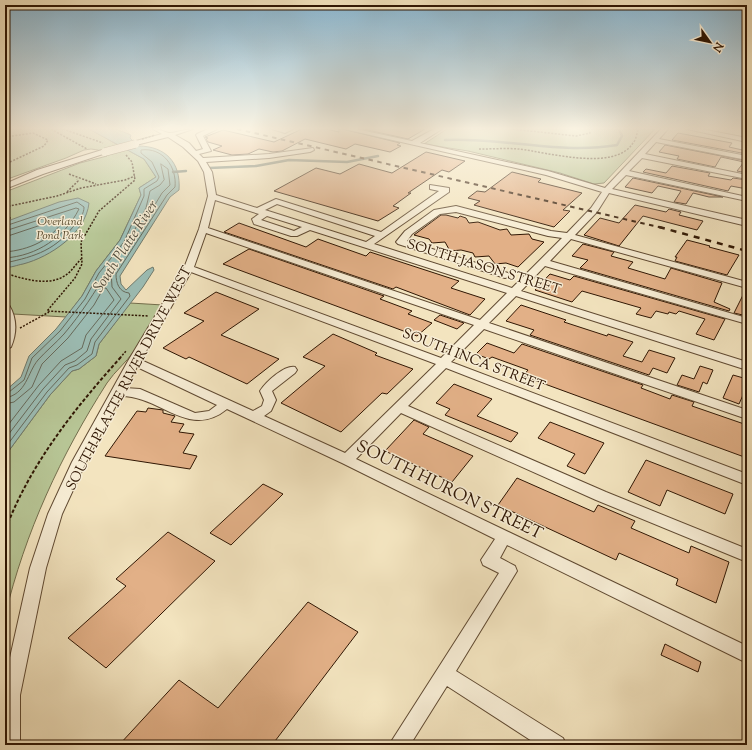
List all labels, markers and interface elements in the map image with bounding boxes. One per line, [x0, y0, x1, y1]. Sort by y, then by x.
north arrow [690, 22, 730, 62]
text: N [708, 38, 727, 55]
water label: South Platte River [89, 196, 164, 297]
park label: Overland Pond Park [36, 213, 84, 245]
street label: SOUTH JASON STREET [404, 235, 563, 301]
street label: SOUTH PLATTE RIVER DRIVE WEST [62, 263, 198, 495]
street label: SOUTH INCA STREET [399, 324, 548, 397]
street label: SOUTH HURON STREET [352, 435, 546, 546]

